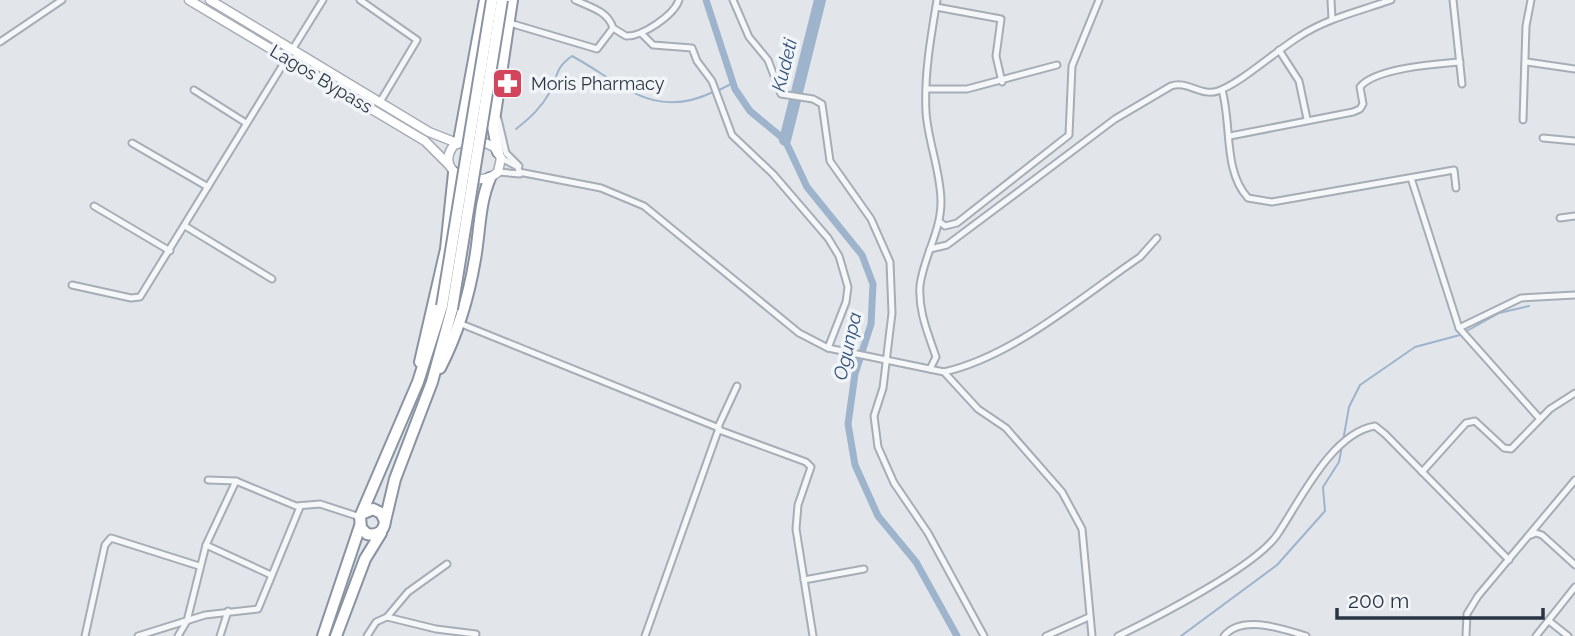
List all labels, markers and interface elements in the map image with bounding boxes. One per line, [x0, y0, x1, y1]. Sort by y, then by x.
water label: Kudeti [767, 35, 801, 94]
street label: Lagos Bypass [266, 40, 376, 117]
pharmacy icon: Moris Pharmacy [491, 67, 525, 101]
place label: Moris Pharmacy [531, 73, 665, 94]
water label: Ogunpa [829, 310, 865, 382]
scale bar [1337, 576, 1544, 620]
text: 200 m [1348, 588, 1409, 613]

